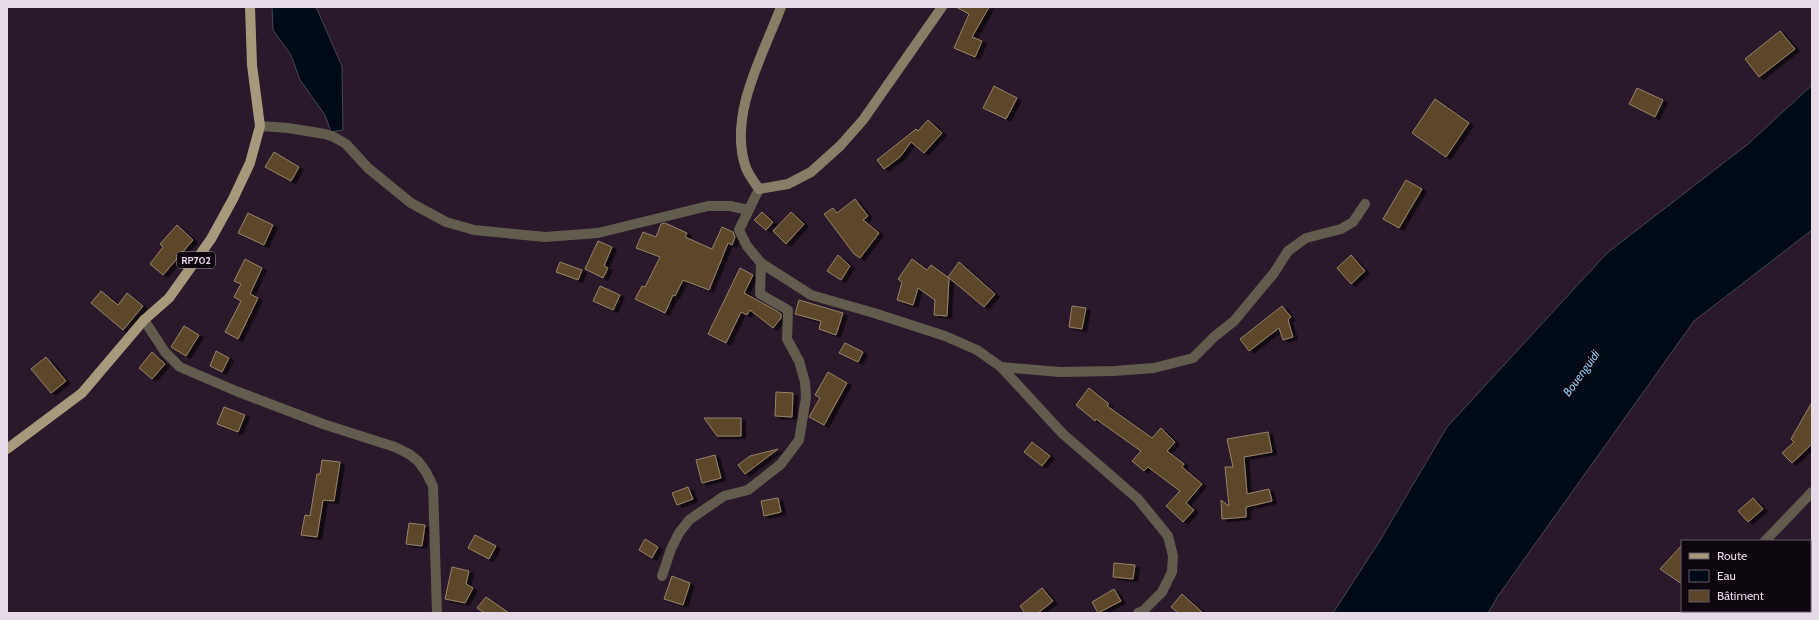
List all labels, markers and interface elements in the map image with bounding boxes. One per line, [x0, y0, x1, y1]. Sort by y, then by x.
road number: RP702 [177, 252, 215, 268]
water label: Bouenguidi [1559, 347, 1603, 399]
legend [1681, 540, 1811, 612]
text: Route [1717, 548, 1747, 563]
text: Eau [1717, 568, 1736, 583]
text: Bâtiment [1717, 588, 1764, 603]

